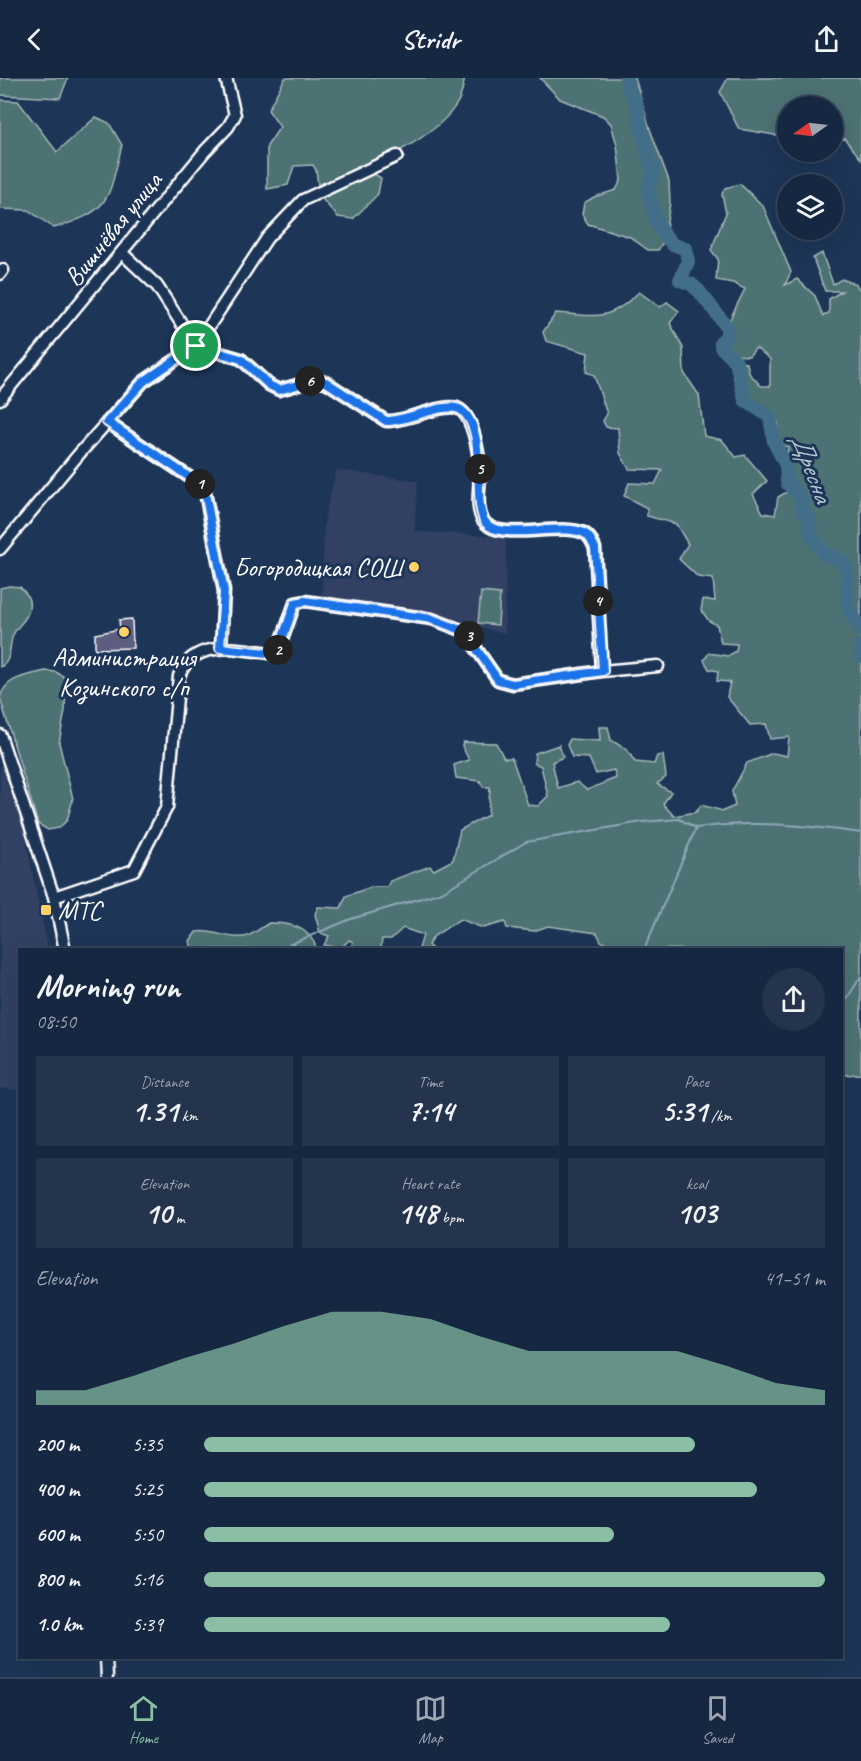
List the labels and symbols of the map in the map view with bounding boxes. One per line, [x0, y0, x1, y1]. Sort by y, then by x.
north arrow [777, 96, 843, 162]
street label: Вишнёвая улица [57, 164, 170, 293]
pin [170, 320, 221, 371]
pin: 6 [295, 366, 325, 396]
water label: Дресна [783, 428, 841, 509]
pin: 5 [465, 454, 495, 484]
pin: 1 [185, 469, 215, 499]
place label: Богородицкая СОШ [234, 551, 406, 584]
marker: Богородицкая СОШ [407, 560, 421, 574]
pin: 4 [583, 586, 613, 616]
pin: 3 [454, 621, 484, 651]
marker: Администрация Козинского с/п [117, 625, 131, 639]
pin: 2 [263, 635, 293, 665]
place label: Администрация Козинского с/п [52, 641, 198, 705]
place label: МТС [58, 894, 105, 927]
marker: МТС [39, 903, 53, 917]

